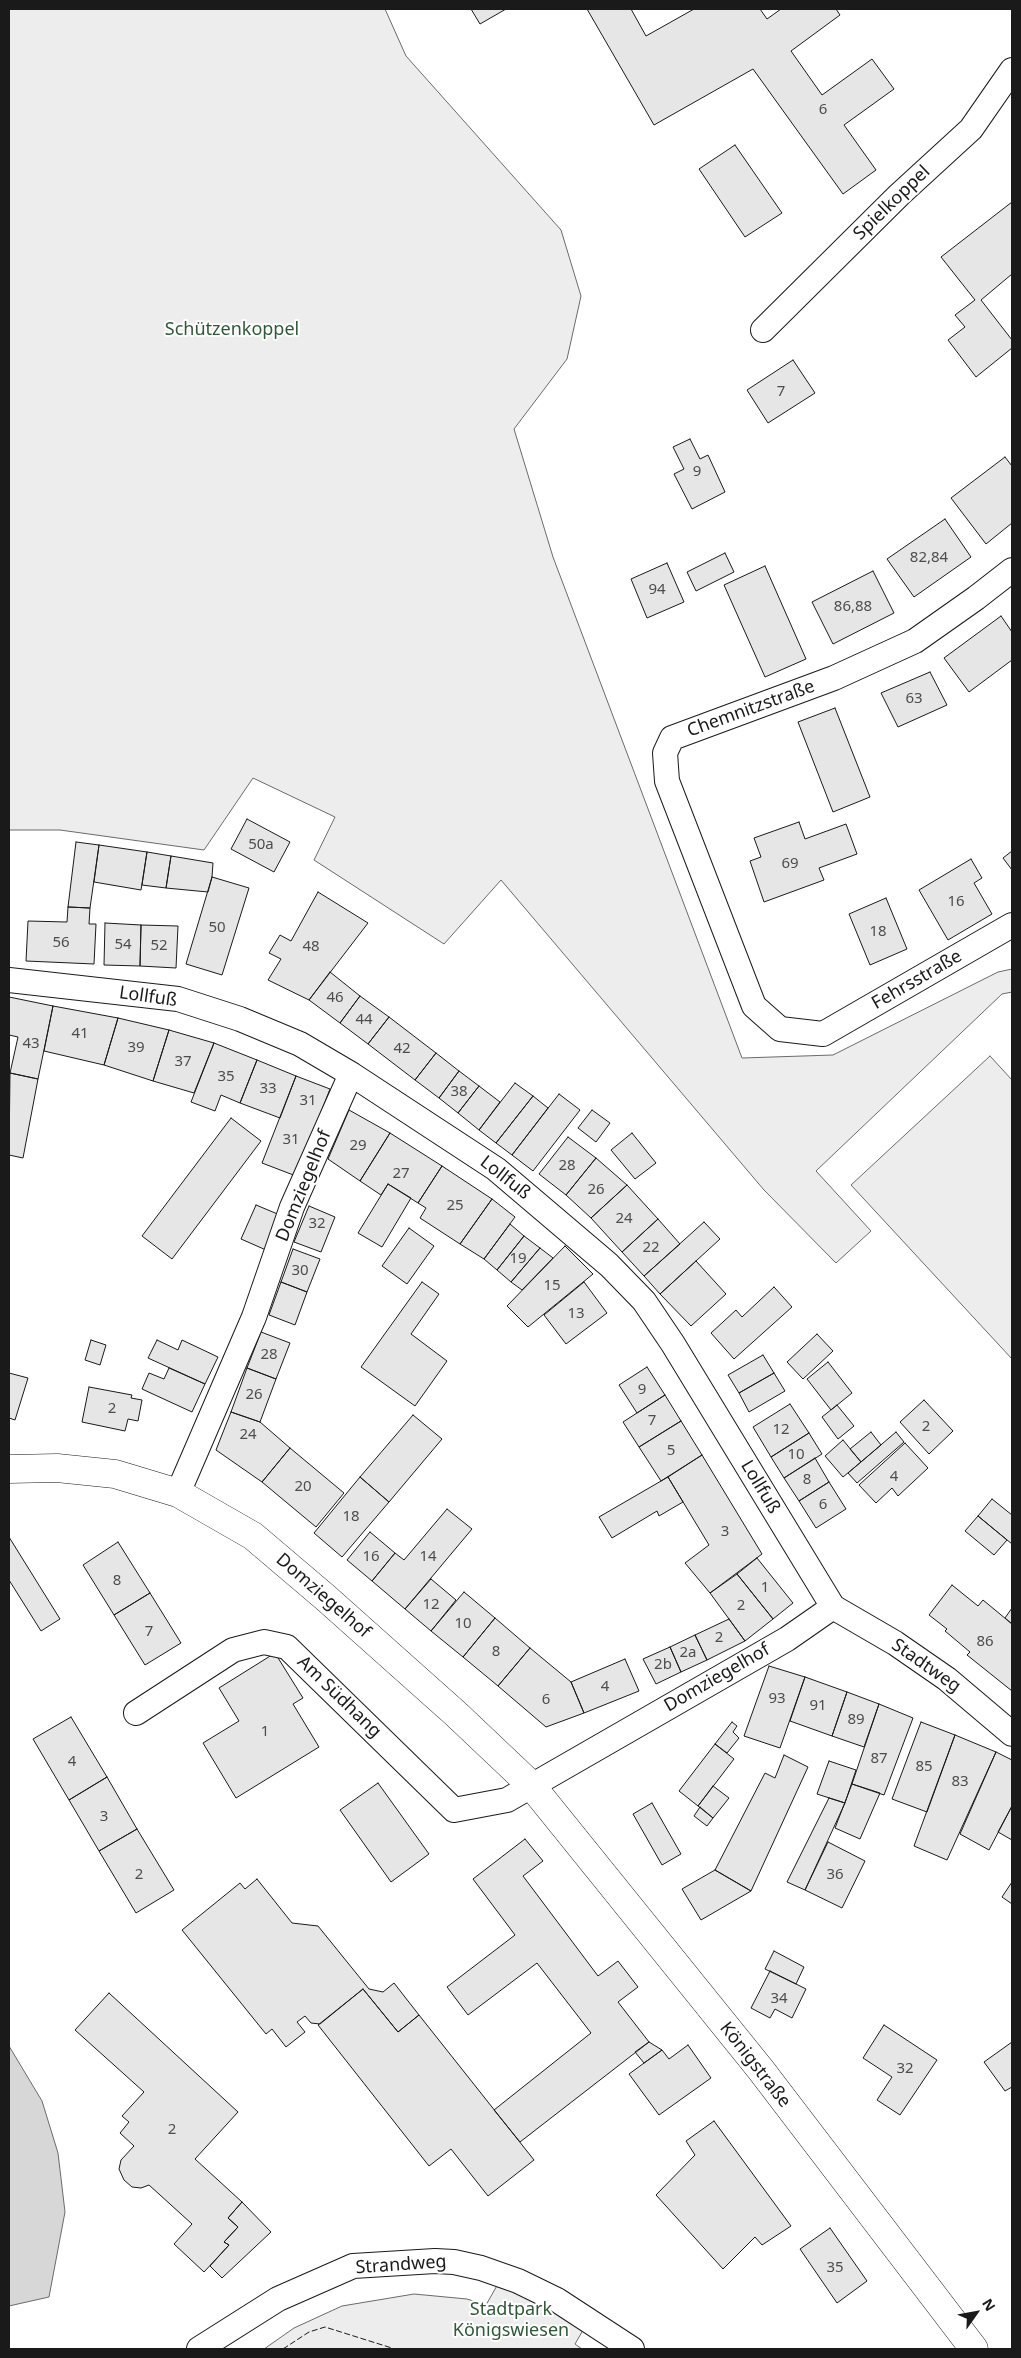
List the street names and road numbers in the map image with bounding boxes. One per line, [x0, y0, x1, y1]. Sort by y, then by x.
street label: Spielkoppel [849, 161, 935, 245]
street label: Chemnitzstraße [684, 676, 818, 742]
street label: Fehrsstraße [868, 946, 966, 1014]
street label: Lollfuß [118, 982, 178, 1012]
street label: Domziegelhof [272, 1127, 336, 1245]
street label: Lollfuß [475, 1152, 535, 1204]
street label: Lollfuß [736, 1456, 784, 1518]
street label: Domziegelhof [271, 1549, 375, 1643]
street label: Stadtweg [887, 1634, 965, 1698]
street label: Domziegelhof [660, 1639, 774, 1717]
street label: Am Südhang [292, 1652, 386, 1742]
street label: Königstraße [715, 2018, 795, 2112]
street label: Strandweg [355, 2251, 447, 2279]

